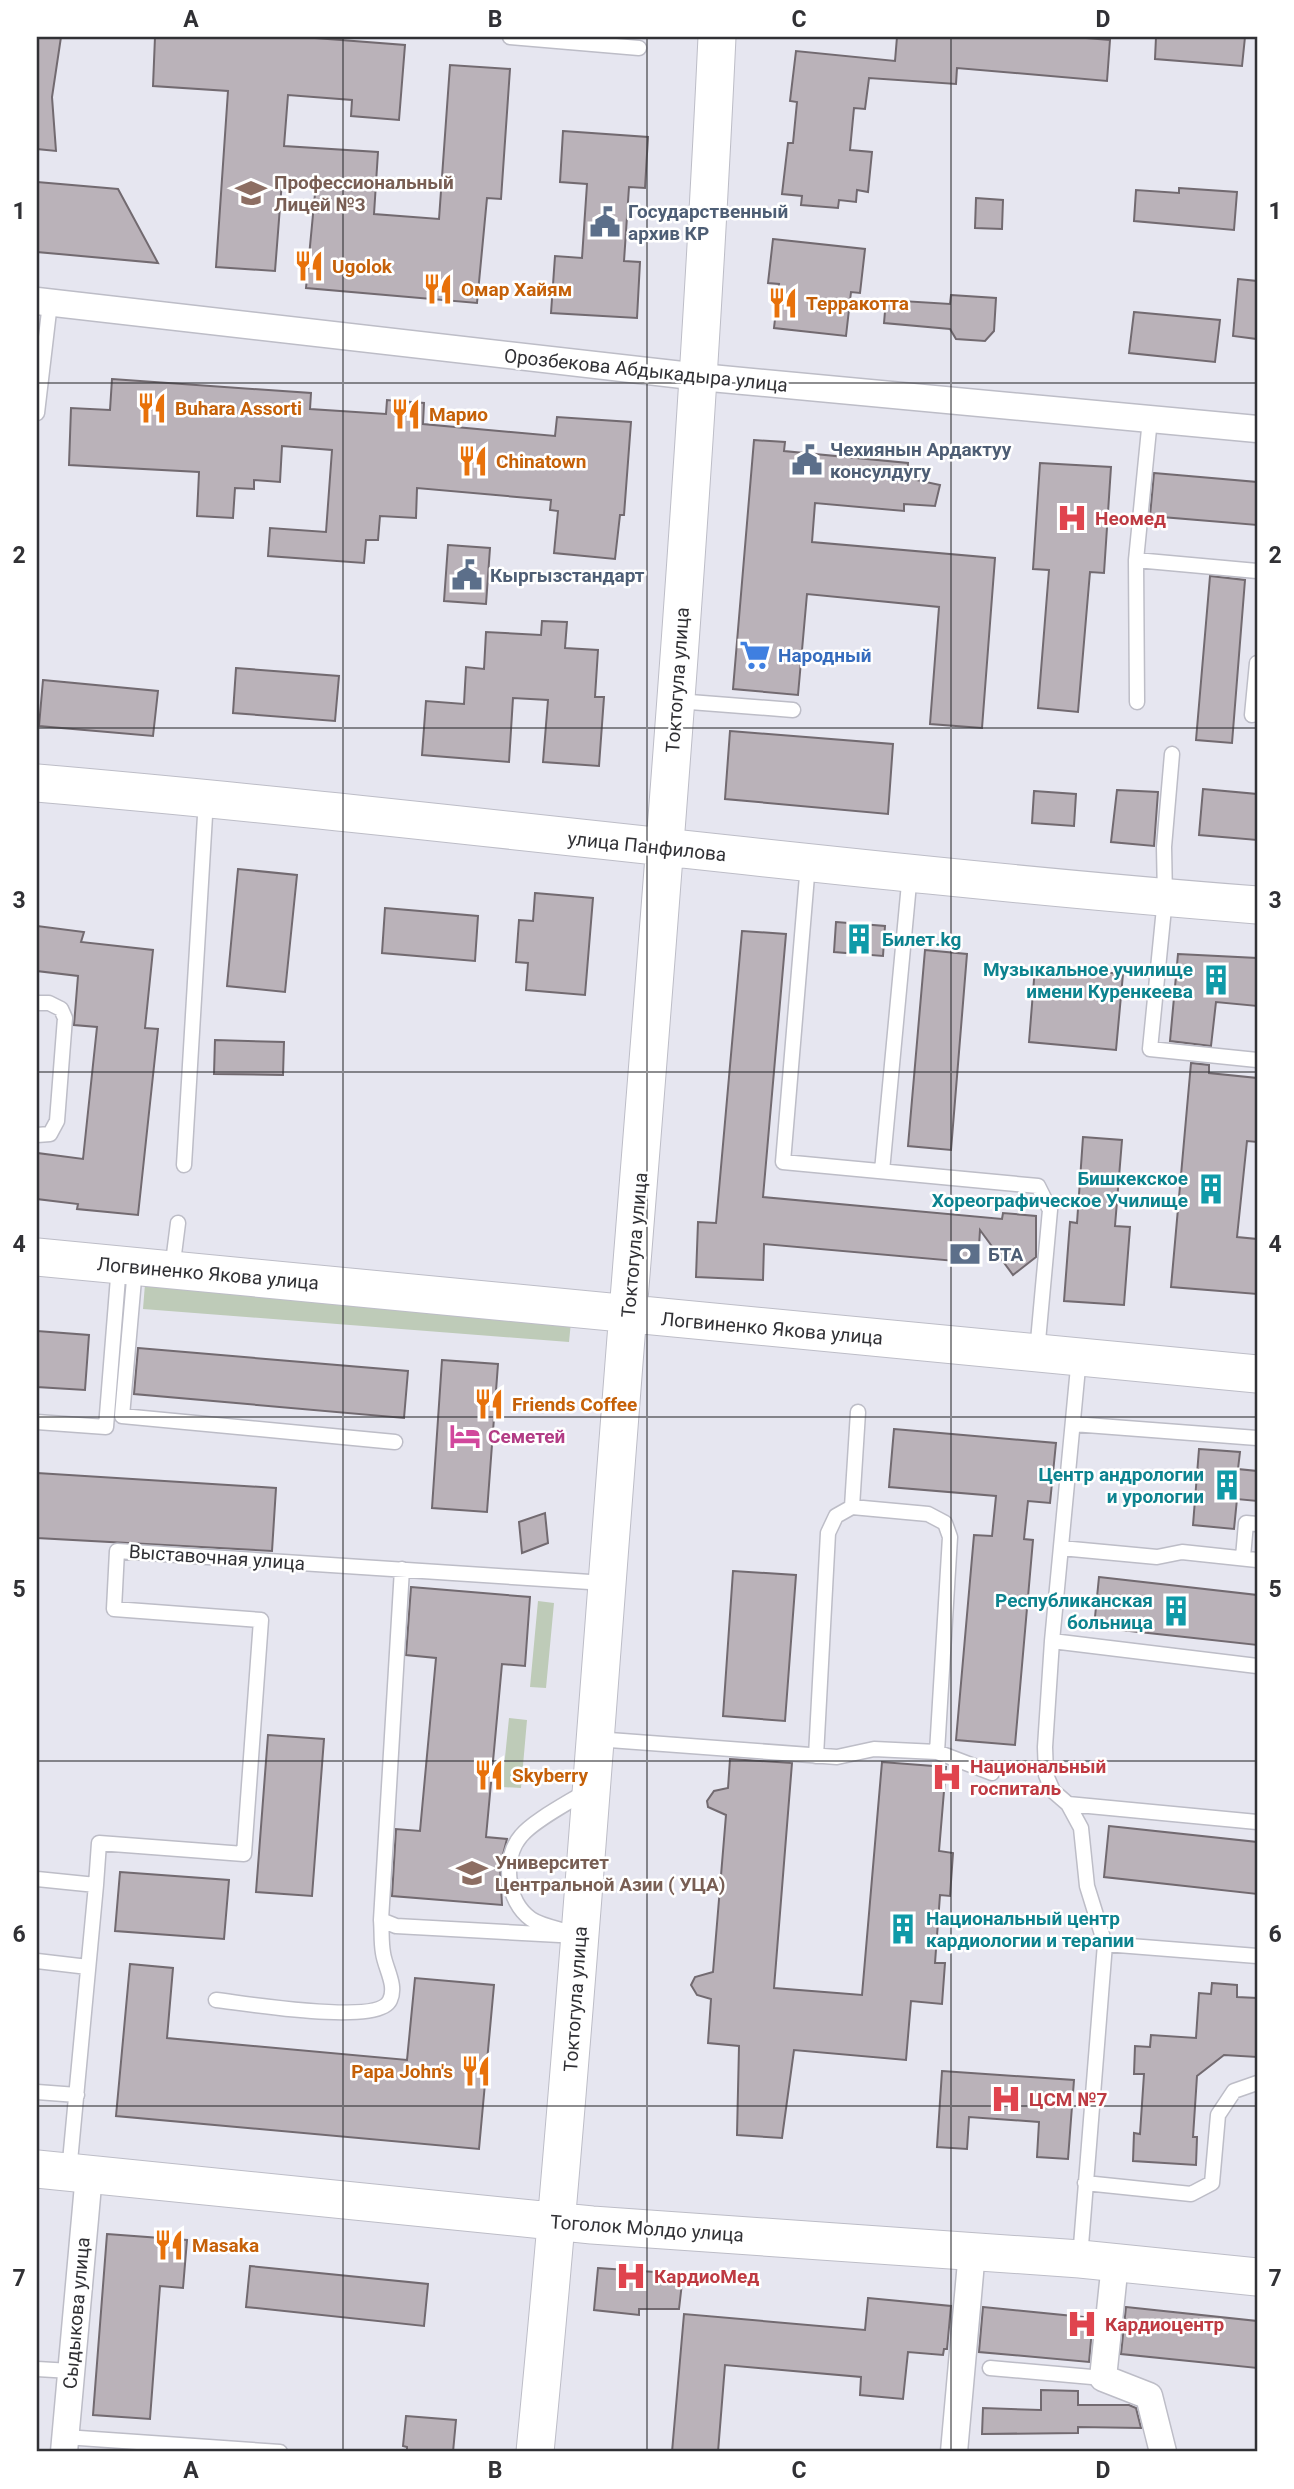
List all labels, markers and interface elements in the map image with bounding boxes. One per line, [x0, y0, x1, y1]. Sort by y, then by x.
text: A [183, 6, 199, 33]
text: B [488, 6, 502, 33]
text: C [791, 6, 807, 33]
text: D [1096, 6, 1110, 33]
place label: Профессиональный Лицей №3 [274, 171, 454, 216]
school or university icon: Профессиональный Лицей №3 [234, 176, 268, 210]
text: 1 [12, 198, 26, 225]
text: 1 [1268, 198, 1282, 225]
place label: Государственный архив КР [628, 200, 788, 245]
public building icon: Государственный архив КР [588, 205, 622, 239]
restaurant icon: Ugolok [292, 249, 326, 283]
place label: Ugolok [332, 255, 393, 278]
restaurant icon: Омар Хайям [421, 272, 455, 306]
place label: Омар Хайям [461, 278, 572, 301]
restaurant icon: Терракотта [766, 286, 800, 320]
place label: Терракотта [806, 292, 909, 315]
street label: Орозбекова Абдыкадыра улица [503, 344, 789, 397]
restaurant icon: Buhara Assorti [135, 391, 169, 425]
place label: Buhara Assorti [175, 397, 302, 420]
restaurant icon: Марио [389, 397, 423, 431]
place label: Марио [429, 403, 488, 426]
place label: Чехиянын Ардактуу консулдугу [830, 438, 1012, 483]
public building icon: Чехиянын Ардактуу консулдугу [790, 443, 824, 477]
restaurant icon: Chinatown [456, 444, 490, 478]
place label: Chinatown [496, 450, 586, 473]
hospital icon: Неомед [1055, 501, 1089, 535]
place label: Неомед [1095, 507, 1166, 530]
text: 2 [12, 542, 26, 569]
text: 2 [1268, 542, 1282, 569]
public building icon: Кыргызстандарт [450, 558, 484, 592]
place label: Кыргызстандарт [490, 564, 645, 587]
street label: Токтогула улица [661, 606, 694, 754]
supermarket icon: Народный [738, 638, 772, 672]
place label: Народный [778, 644, 871, 667]
street label: улица Панфилова [566, 827, 727, 866]
text: 3 [12, 887, 26, 914]
text: 3 [1268, 887, 1282, 914]
building icon: Билет.kg [842, 922, 876, 956]
place label: Билет.kg [882, 928, 961, 951]
place label: Музыкальное училище имени Куренкеева [983, 958, 1193, 1003]
building icon: Музыкальное училище имени Куренкеева [1199, 963, 1233, 997]
place label: Бишкекское Хореографическое Училище [932, 1167, 1188, 1212]
street label: Токтогула улица [617, 1171, 652, 1319]
building icon: Бишкекское Хореографическое Училище [1194, 1172, 1228, 1206]
text: 4 [12, 1231, 26, 1258]
text: 4 [1268, 1231, 1282, 1258]
bank icon: БТА [948, 1237, 982, 1271]
place label: БТА [988, 1243, 1023, 1266]
street label: Логвиненко Якова улица [96, 1252, 320, 1295]
street label: Логвиненко Якова улица [660, 1307, 884, 1350]
restaurant icon: Friends Coffee [472, 1387, 506, 1421]
place label: Friends Coffee [512, 1393, 637, 1416]
hotel icon: Семетей [448, 1419, 482, 1453]
place label: Семетей [488, 1425, 565, 1448]
place label: Центр андрологии и урологии [1038, 1463, 1204, 1508]
building icon: Центр андрологии и урологии [1210, 1468, 1244, 1502]
street label: Выставочная улица [128, 1540, 306, 1575]
text: 5 [12, 1576, 26, 1603]
text: 5 [1268, 1576, 1282, 1603]
place label: Республиканская больница [995, 1589, 1153, 1634]
building icon: Республиканская больница [1159, 1594, 1193, 1628]
place label: Национальный госпиталь [970, 1755, 1106, 1800]
restaurant icon: Skyberry [472, 1758, 506, 1792]
hospital icon: Национальный госпиталь [930, 1760, 964, 1794]
place label: Skyberry [512, 1764, 588, 1787]
place label: Университет Центральной Азии ( УЦА) [495, 1851, 726, 1896]
school or university icon: Университет Центральной Азии ( УЦА) [455, 1856, 489, 1890]
place label: Национальный центр кардиологии и терапии [926, 1907, 1134, 1952]
building icon: Национальный центр кардиологии и терапии [886, 1912, 920, 1946]
text: 6 [12, 1921, 26, 1948]
text: 6 [1268, 1921, 1282, 1948]
street label: Токтогула улица [559, 1925, 592, 2073]
restaurant icon: Papa John's [459, 2054, 493, 2088]
place label: Papa John's [351, 2060, 453, 2083]
hospital icon: ЦСМ №7 [989, 2082, 1023, 2116]
place label: ЦСМ №7 [1029, 2088, 1107, 2111]
street label: Тоголок Молдо улица [549, 2210, 745, 2247]
restaurant icon: Masaka [152, 2228, 186, 2262]
place label: Masaka [192, 2234, 259, 2257]
street label: Сыдыкова улица [58, 2236, 95, 2390]
hospital icon: КардиоМед [614, 2259, 648, 2293]
text: 7 [12, 2265, 26, 2292]
place label: КардиоМед [654, 2265, 759, 2288]
text: 7 [1268, 2265, 1282, 2292]
hospital icon: Кардиоцентр [1065, 2307, 1099, 2341]
place label: Кардиоцентр [1105, 2313, 1225, 2336]
text: A [183, 2457, 199, 2484]
text: B [488, 2457, 502, 2484]
text: C [791, 2457, 807, 2484]
text: D [1096, 2457, 1110, 2484]

